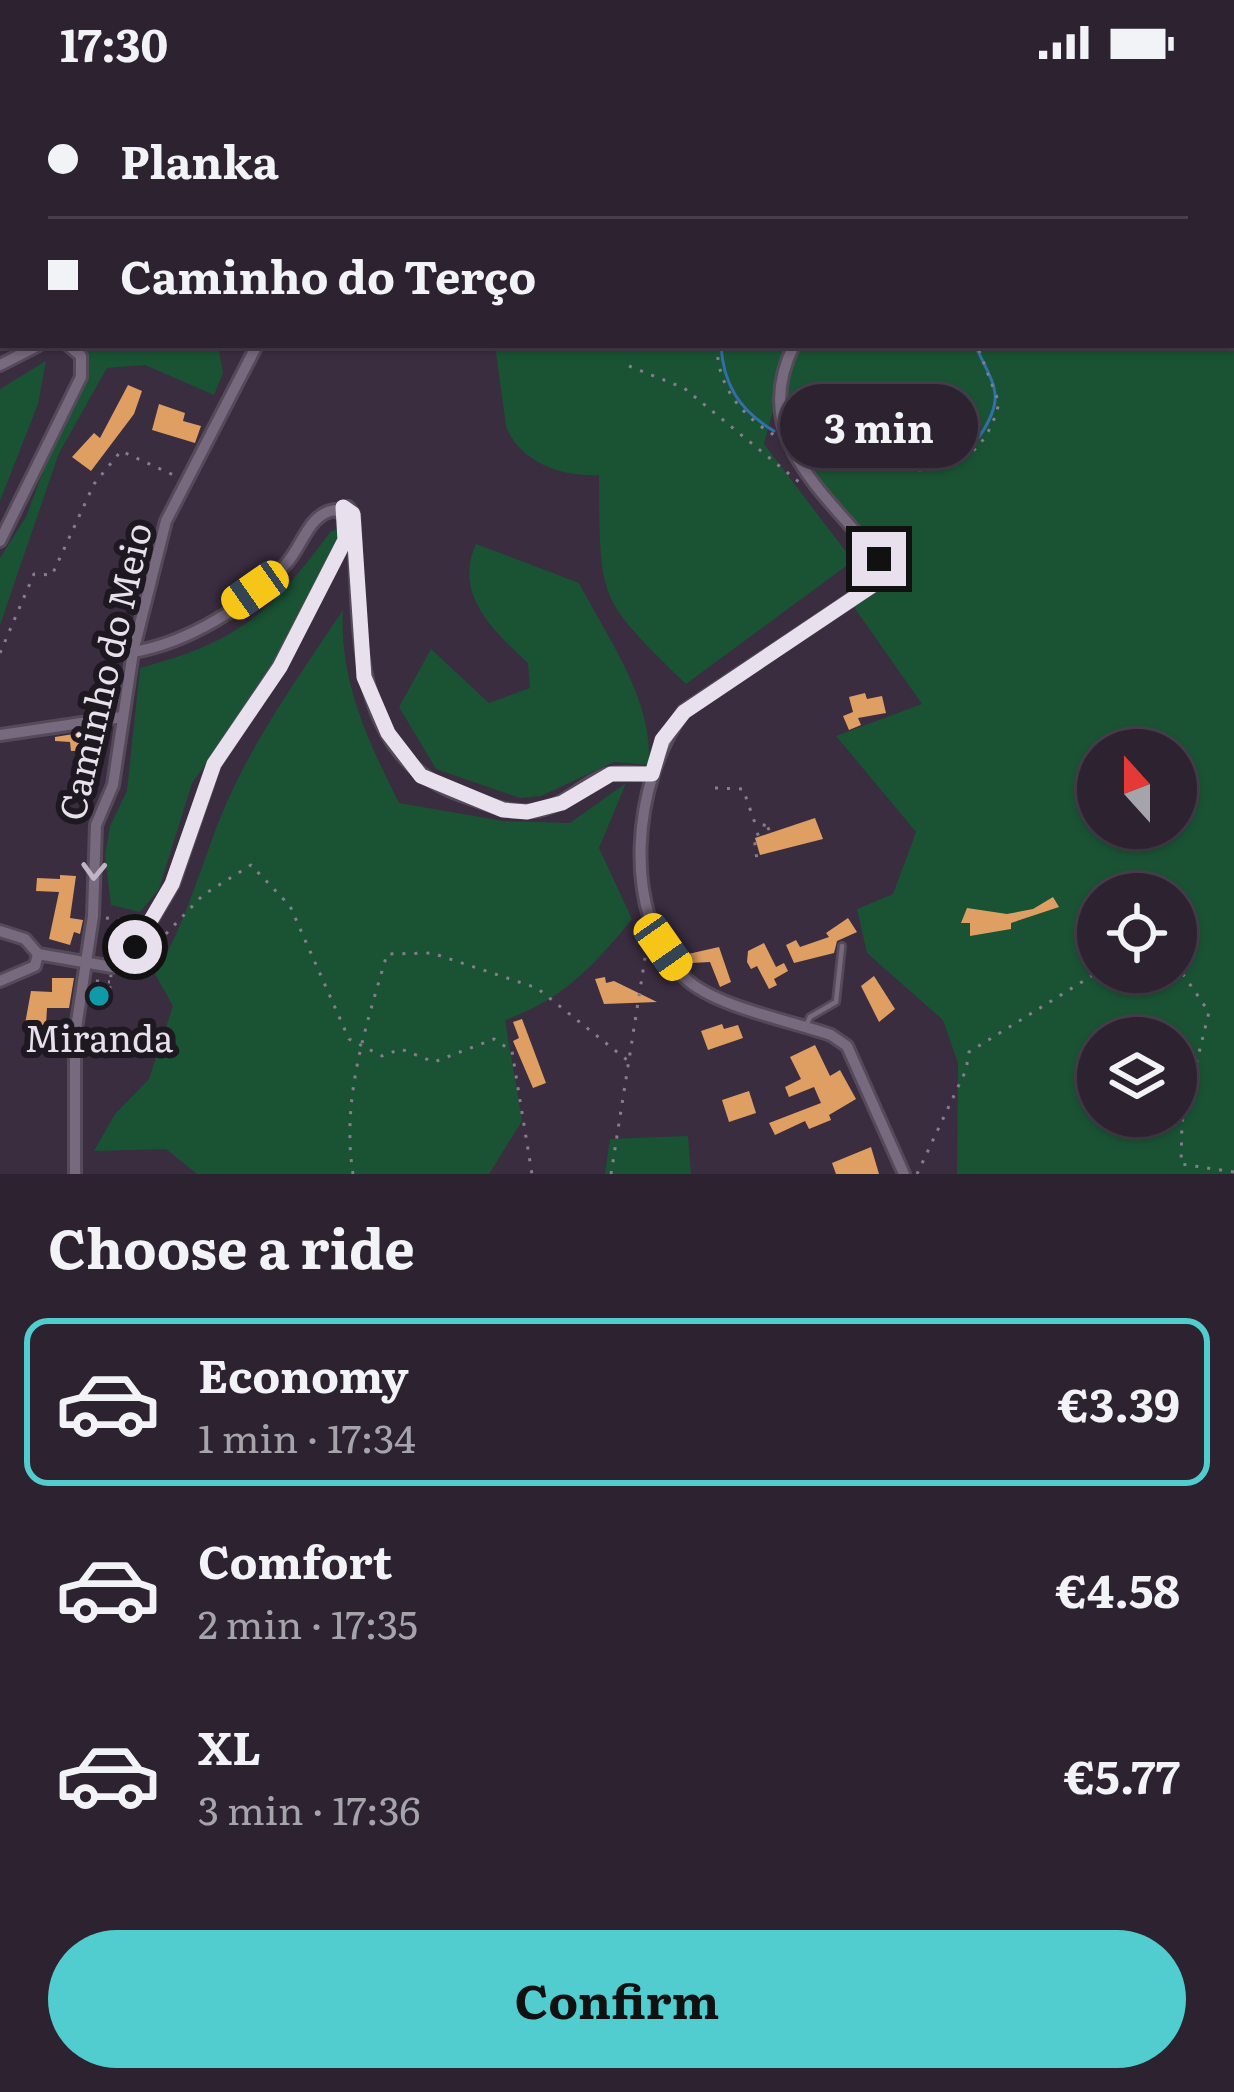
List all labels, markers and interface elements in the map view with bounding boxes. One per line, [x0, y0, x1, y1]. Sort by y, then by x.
text: 17:30 [60, 9, 168, 76]
text: Planka [120, 126, 279, 193]
text: Caminho do Terço [120, 241, 536, 308]
callout: 3 min [780, 385, 978, 469]
text: 3 min [824, 397, 934, 455]
street label: Caminho do Meio [43, 517, 163, 825]
route end [852, 532, 906, 586]
car [215, 555, 295, 625]
north arrow [1077, 729, 1197, 849]
map controls [1077, 729, 1197, 1137]
one-way arrow [81, 862, 107, 881]
button: locate [1077, 873, 1197, 993]
car [628, 907, 698, 987]
route start [108, 920, 162, 974]
marker: Miranda [86, 983, 112, 1009]
place label: Miranda [25, 1010, 174, 1063]
button: layers [1077, 1017, 1197, 1137]
text: Choose a ride [48, 1205, 415, 1286]
text: Economy [198, 1340, 409, 1407]
icon: car [54, 1348, 162, 1456]
text: €3.39 [1058, 1369, 1180, 1436]
text: 1 min · 17:34 [198, 1407, 416, 1465]
text: Comfort [198, 1526, 392, 1593]
icon: car [54, 1534, 162, 1642]
text: €4.58 [1056, 1555, 1180, 1622]
text: 2 min · 17:35 [198, 1593, 418, 1651]
text: XL [198, 1712, 261, 1779]
icon: car [54, 1720, 162, 1828]
text: €5.77 [1064, 1741, 1180, 1808]
text: 3 min · 17:36 [198, 1779, 421, 1837]
button: Confirm [48, 1930, 1186, 2068]

